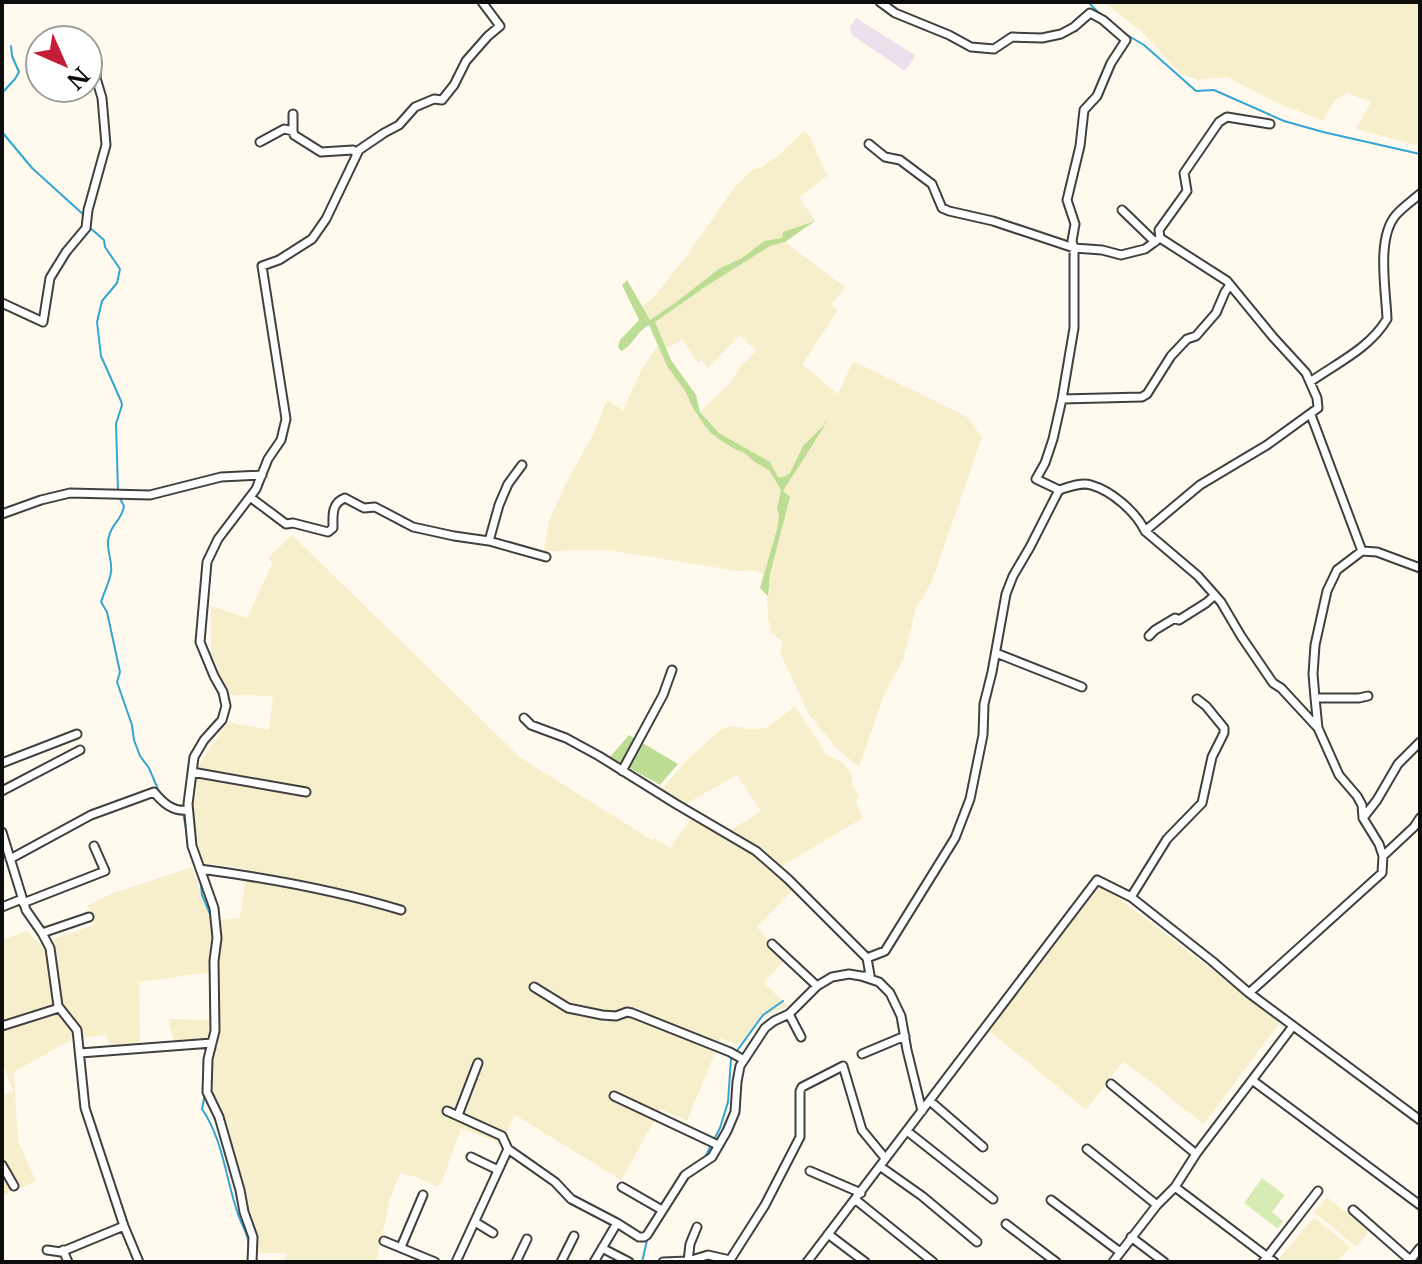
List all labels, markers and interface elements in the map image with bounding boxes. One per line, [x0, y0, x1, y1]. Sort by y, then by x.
north arrow [24, 24, 104, 104]
text: N [61, 61, 95, 95]

